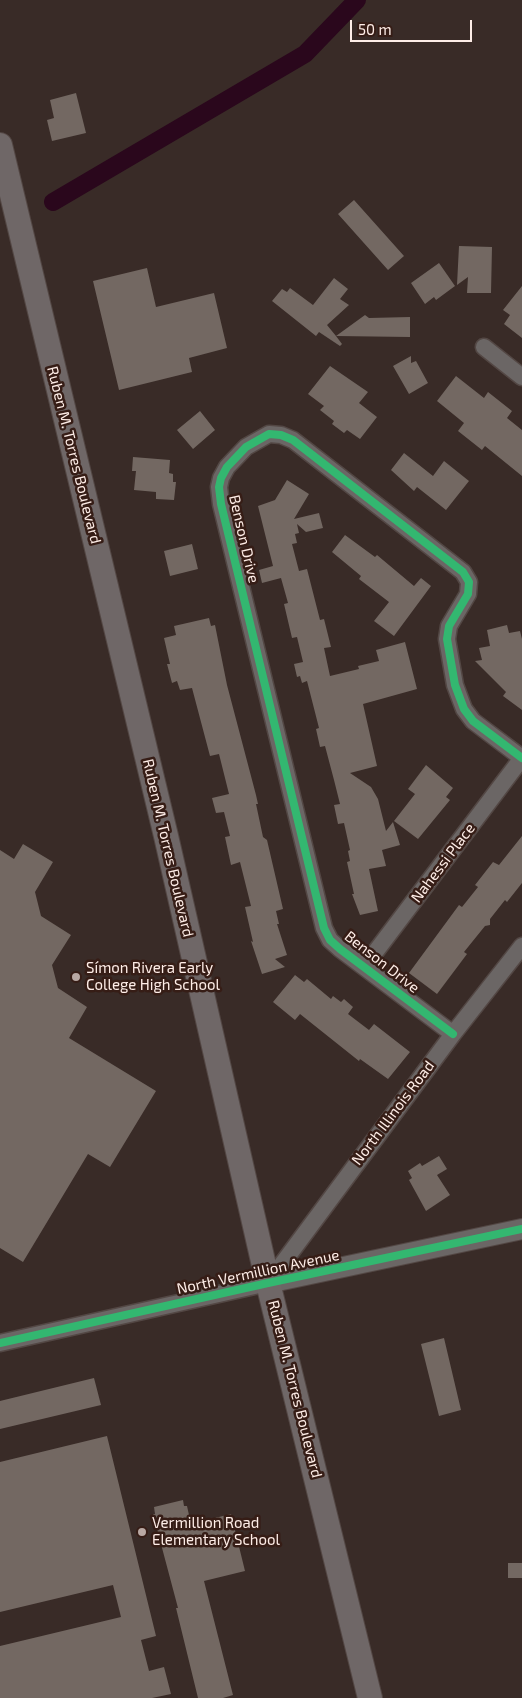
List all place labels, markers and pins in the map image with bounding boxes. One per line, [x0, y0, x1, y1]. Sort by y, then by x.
place label: Símon Rivera Early College High School [86, 959, 220, 994]
marker: Símon Rivera Early College High School [70, 971, 82, 983]
place label: Vermillion Road Elementary School [152, 1514, 280, 1549]
marker: Vermillion Road Elementary School [136, 1526, 148, 1538]

